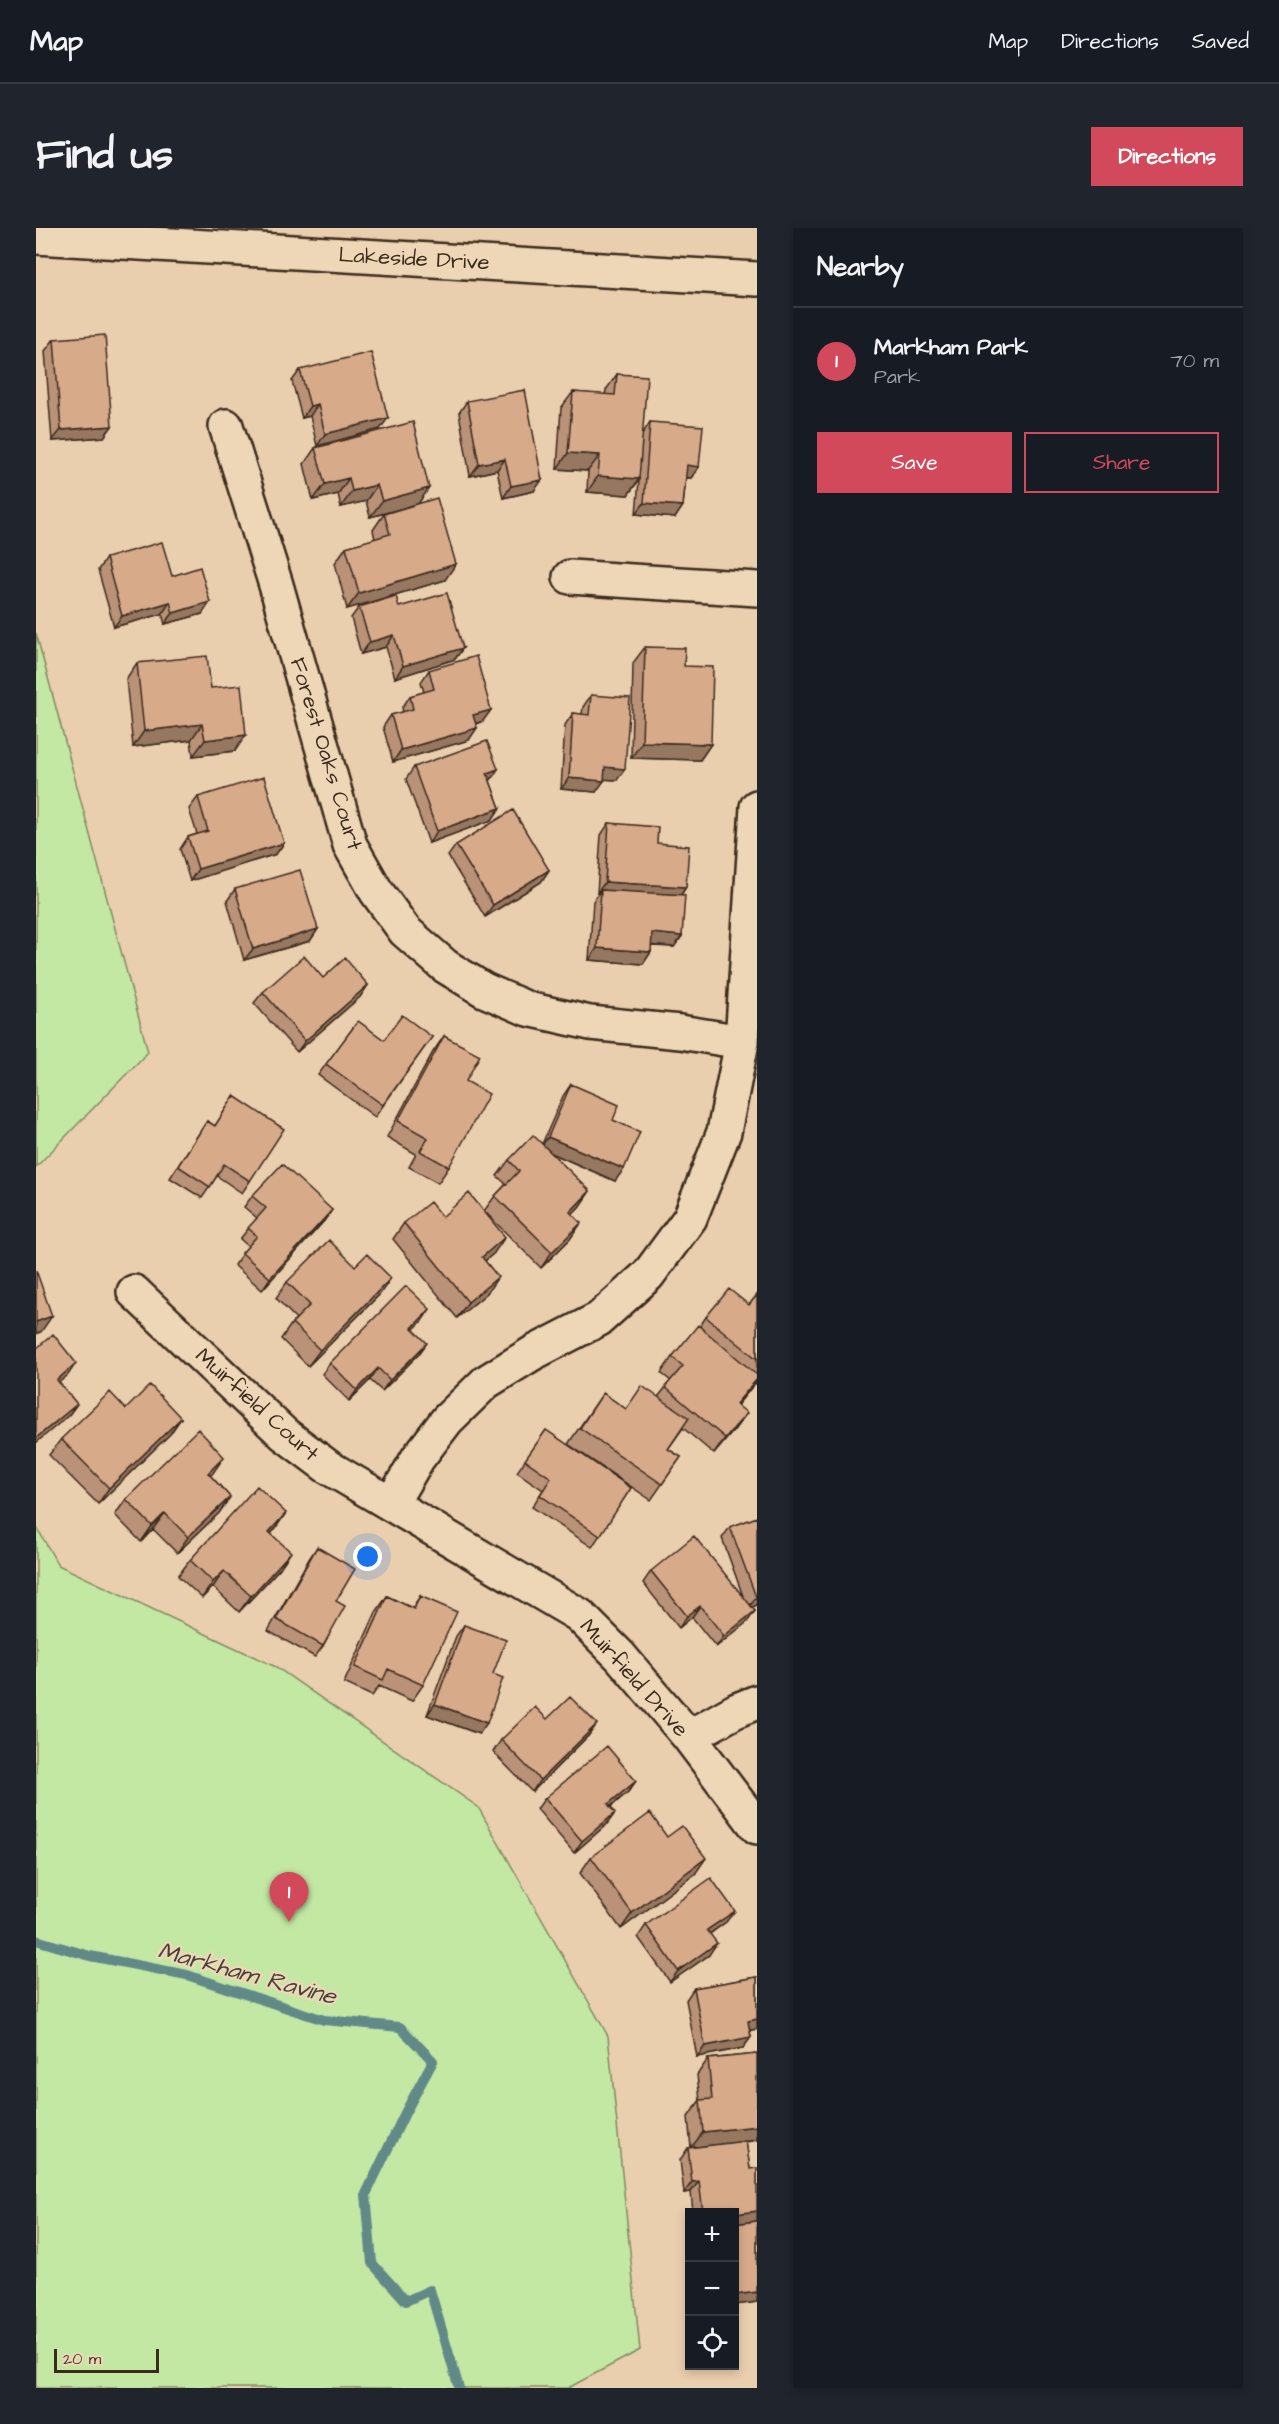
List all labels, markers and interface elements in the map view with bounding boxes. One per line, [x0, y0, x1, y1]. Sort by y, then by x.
text: Map [30, 22, 83, 61]
text: Map [988, 27, 1028, 56]
text: Directions [1061, 27, 1159, 56]
text: Saved [1192, 27, 1249, 56]
text: Find us [36, 127, 173, 185]
button: Directions [1091, 127, 1243, 186]
street label: Lakeside Drive [338, 240, 490, 278]
text: Nearby [817, 249, 904, 285]
text: Markham Park [874, 332, 1028, 363]
text: 1 [835, 347, 838, 375]
text: 70 m [1171, 347, 1219, 375]
text: Park [874, 363, 920, 391]
button: Save [817, 432, 1012, 493]
button: Share [1024, 432, 1219, 493]
street label: Forest Oaks Court [282, 654, 370, 854]
street label: Muirfield Court [188, 1341, 326, 1469]
your location [353, 1542, 382, 1571]
street label: Muirfield Drive [572, 1612, 696, 1744]
pin: 1 [270, 1872, 308, 1922]
water label: Markham Ravine [154, 1934, 341, 2014]
map controls [685, 2208, 739, 2370]
button: + [685, 2208, 739, 2262]
button: − [685, 2262, 739, 2316]
button: locate [685, 2316, 739, 2370]
scale bar [54, 2346, 159, 2374]
text: 20 m [63, 2348, 101, 2370]

